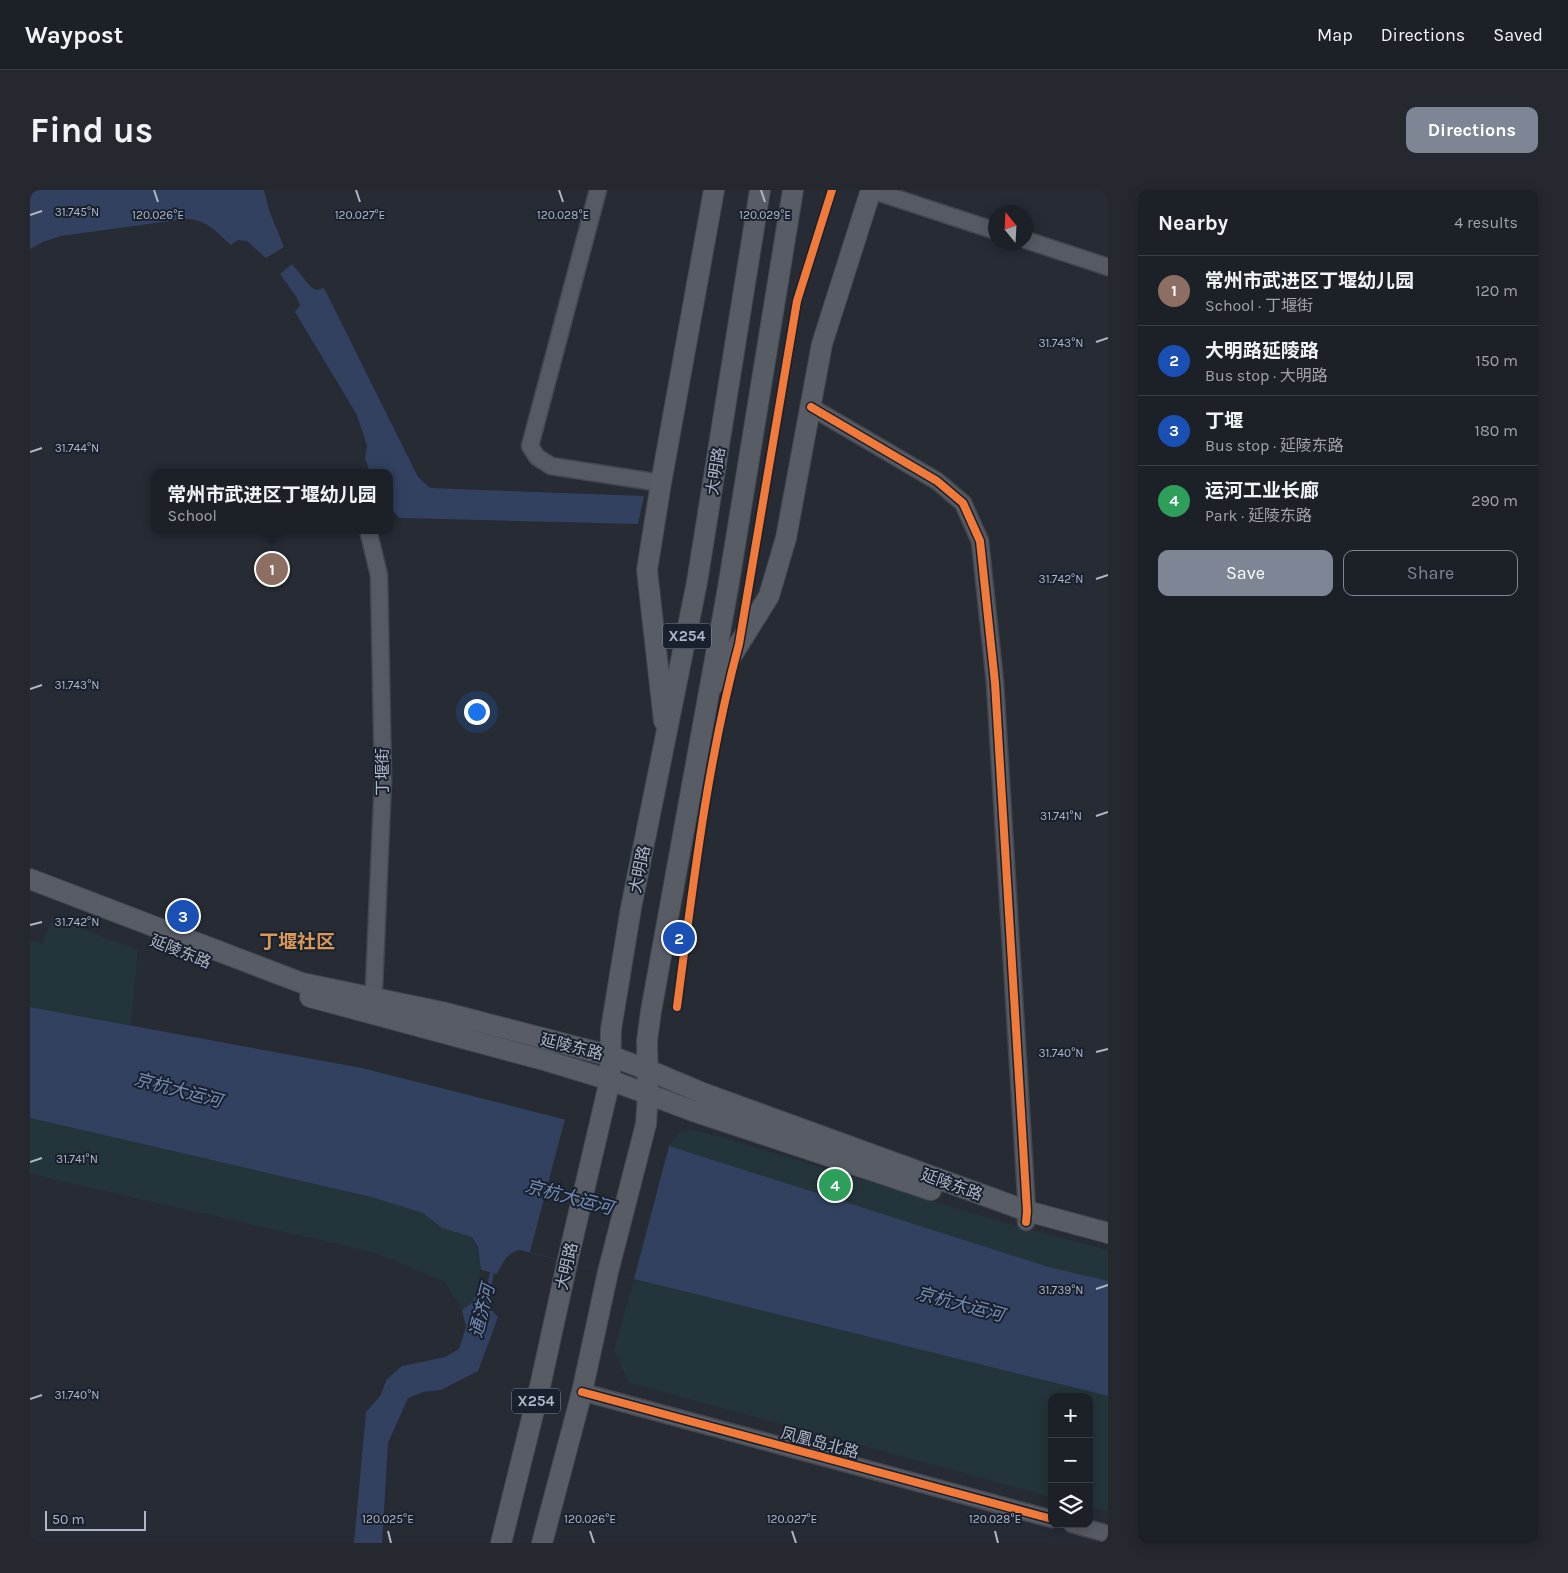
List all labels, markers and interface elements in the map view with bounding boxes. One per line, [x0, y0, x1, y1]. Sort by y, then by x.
text: Waypost [25, 21, 123, 49]
text: Map [1317, 24, 1353, 46]
text: Directions [1381, 24, 1465, 46]
text: Saved [1493, 24, 1543, 46]
button: Directions [1406, 107, 1538, 153]
text: Find us [30, 110, 153, 151]
text: 31.745°N [55, 205, 99, 219]
north arrow [988, 205, 1033, 250]
text: 120.026°E [132, 208, 184, 222]
text: 120.027°E [335, 208, 385, 222]
text: 120.028°E [537, 208, 589, 222]
text: 120.029°E [739, 208, 791, 222]
text: Nearby [1158, 211, 1228, 235]
text: 4 results [1454, 213, 1518, 232]
text: 常州市武进区丁堰幼儿园 [1205, 270, 1414, 292]
text: 1 [1171, 281, 1177, 300]
text: 120 m [1475, 281, 1518, 300]
text: School · 丁堰街 [1205, 296, 1313, 315]
text: 31.743°N [1039, 336, 1083, 350]
text: 大明路延陵路 [1205, 340, 1319, 362]
text: 2 [1169, 351, 1179, 370]
text: 150 m [1475, 351, 1518, 370]
text: Bus stop · 大明路 [1205, 366, 1328, 385]
text: 丁堰 [1205, 410, 1243, 432]
text: 3 [1169, 421, 1179, 440]
text: 180 m [1475, 421, 1518, 440]
text: Bus stop · 延陵东路 [1205, 436, 1344, 455]
text: 31.744°N [55, 441, 99, 455]
street label: 大明路 [702, 446, 729, 496]
popup [151, 469, 393, 534]
text: 运河工业长廊 [1205, 480, 1319, 502]
text: 常州市武进区丁堰幼儿园 [167, 484, 377, 506]
text: 4 [1169, 491, 1179, 510]
text: 290 m [1471, 491, 1518, 510]
text: School [167, 506, 217, 525]
text: Park · 延陵东路 [1205, 506, 1312, 525]
pin: 1 [256, 550, 288, 588]
button: Save [1158, 550, 1333, 596]
button: Share [1343, 550, 1518, 596]
text: 31.742°N [1039, 572, 1083, 586]
road number: X254 [663, 624, 711, 648]
text: 31.743°N [55, 678, 99, 692]
your location [464, 699, 490, 725]
street label: 丁堰街 [373, 748, 392, 796]
text: 31.741°N [1040, 809, 1082, 823]
street label: 大明路 [625, 844, 654, 895]
pin: 3 [167, 897, 199, 935]
text: 31.742°N [55, 915, 99, 929]
pin: 2 [663, 919, 695, 957]
street label: 延陵东路 [148, 931, 214, 972]
district label: 丁堰社区 [259, 931, 335, 953]
street label: 延陵东路 [539, 1030, 605, 1063]
text: 31.740°N [1039, 1046, 1083, 1060]
water label: 京杭大运河 [132, 1068, 227, 1113]
text: 31.741°N [56, 1152, 98, 1166]
street label: 延陵东路 [919, 1165, 985, 1204]
pin: 4 [819, 1166, 851, 1204]
water label: 京杭大运河 [523, 1175, 618, 1220]
street label: 大明路 [552, 1241, 581, 1292]
water label: 通济河 [465, 1279, 500, 1340]
water label: 京杭大运河 [914, 1282, 1009, 1327]
text: 31.739°N [1038, 1283, 1084, 1297]
text: 31.740°N [55, 1388, 99, 1402]
road number: X254 [512, 1388, 560, 1414]
map controls [1048, 1393, 1093, 1528]
button: + [1048, 1393, 1093, 1438]
street label: 凤凰岛北路 [779, 1423, 861, 1462]
button: − [1048, 1438, 1093, 1483]
button: layers [1048, 1483, 1093, 1528]
scale bar [45, 1508, 146, 1531]
text: 50 m [52, 1511, 85, 1528]
text: 120.025°E [362, 1512, 414, 1526]
text: 120.026°E [564, 1512, 616, 1526]
text: 120.027°E [767, 1512, 817, 1526]
text: 120.028°E [969, 1512, 1021, 1526]

